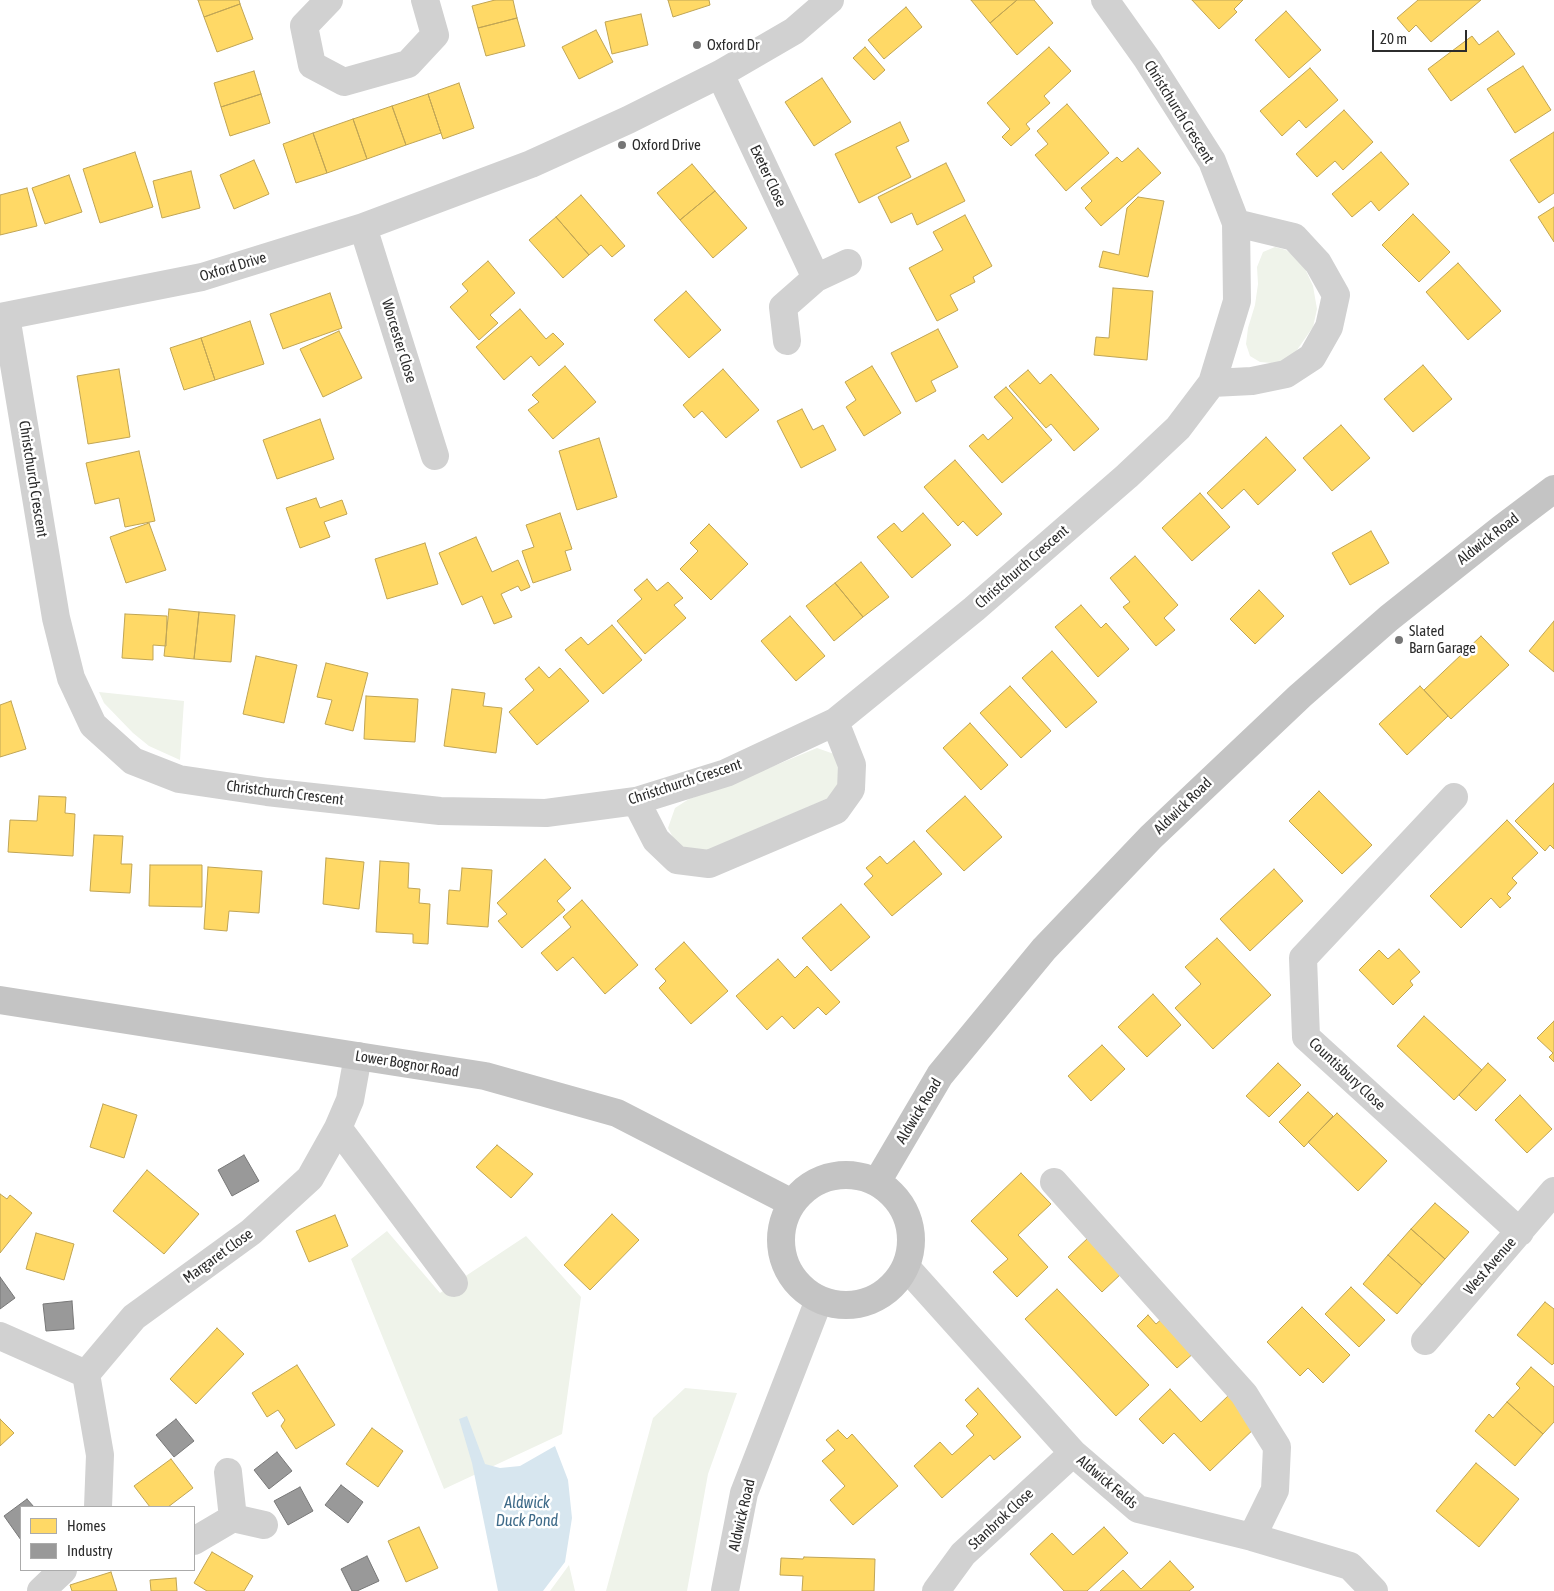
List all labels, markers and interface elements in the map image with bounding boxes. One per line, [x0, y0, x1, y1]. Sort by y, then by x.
scale bar [1374, 20, 1469, 52]
text: 20 m [1380, 30, 1407, 47]
place label: Oxford Dr [707, 36, 759, 54]
marker: Oxford Dr [691, 39, 703, 51]
street label: Christchurch Crescent [1140, 57, 1218, 167]
place label: Oxford Drive [632, 136, 701, 154]
marker: Oxford Drive [616, 139, 628, 151]
street label: Exeter Close [746, 142, 790, 210]
street label: Oxford Drive [198, 248, 268, 286]
street label: Worcester Close [378, 297, 420, 385]
street label: Christchurch Crescent [15, 419, 51, 539]
street label: Aldwick Road [1453, 509, 1523, 569]
street label: Christchurch Crescent [972, 522, 1072, 612]
place label: Slated Barn Garage [1409, 622, 1476, 657]
marker: Slated Barn Garage [1393, 634, 1405, 646]
street label: Christchurch Crescent [626, 755, 744, 809]
street label: Aldwick Road [1150, 774, 1216, 838]
street label: Christchurch Crescent [225, 777, 345, 809]
street label: Countisbury Close [1305, 1034, 1389, 1114]
street label: Lower Bognor Road [354, 1047, 460, 1081]
street label: Aldwick Road [892, 1075, 946, 1147]
street label: Margaret Close [180, 1225, 256, 1287]
street label: West Avenue [1460, 1234, 1520, 1298]
street label: Aldwick Felds [1073, 1451, 1141, 1513]
street label: Aldwick Road [725, 1477, 759, 1553]
street label: Stanbrok Close [965, 1485, 1037, 1553]
water label: Aldwick Duck Pond [496, 1493, 558, 1531]
legend [20, 1506, 195, 1571]
text: Homes [67, 1517, 106, 1534]
text: Industry [67, 1542, 113, 1559]

